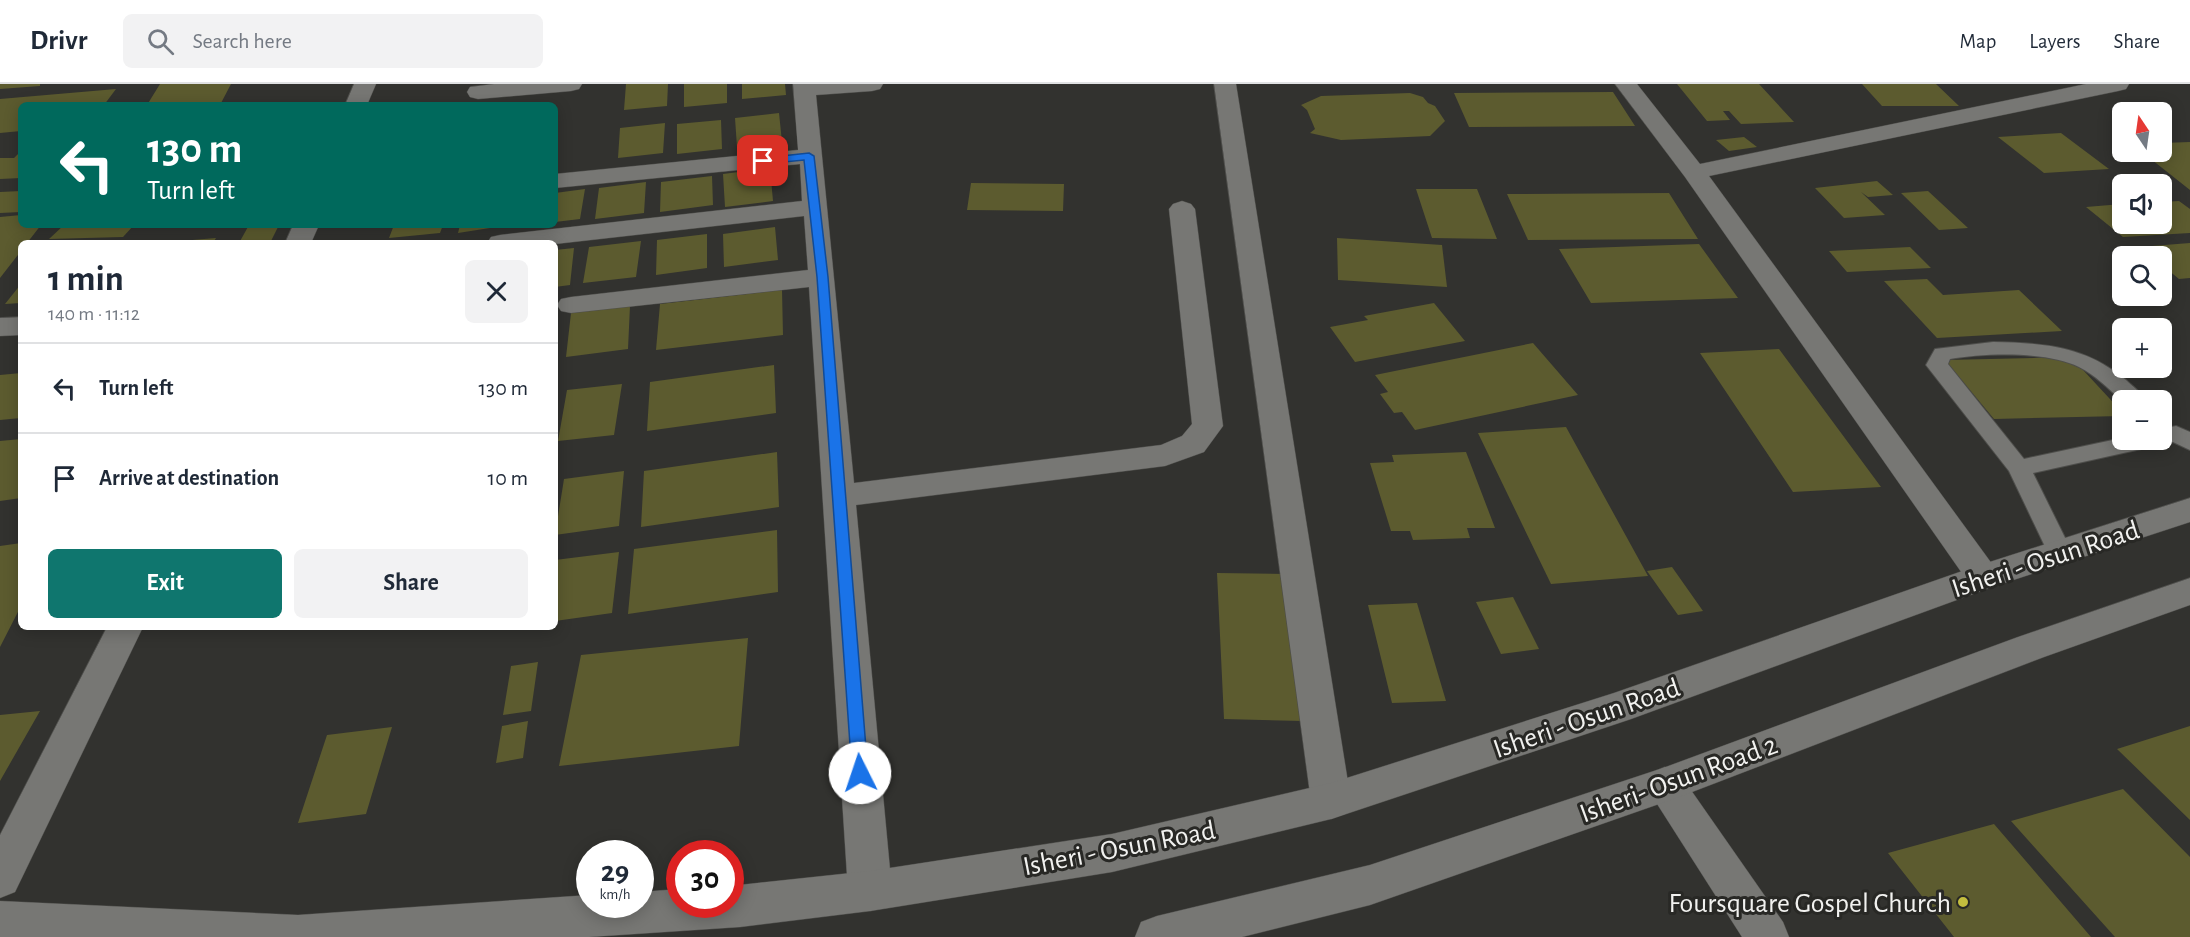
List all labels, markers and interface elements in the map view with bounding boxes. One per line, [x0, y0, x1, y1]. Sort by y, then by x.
search box [123, 14, 543, 68]
icon: search [144, 25, 177, 58]
text: Drivr [30, 27, 87, 55]
text: Search here [192, 30, 292, 52]
text: Map [1960, 31, 1996, 52]
text: Layers [2029, 31, 2080, 52]
text: Share [2113, 31, 2160, 52]
north arrow [2112, 102, 2172, 162]
map controls [2112, 102, 2172, 450]
icon: left [48, 126, 126, 204]
text: 130 m [147, 128, 242, 170]
pin [737, 135, 788, 186]
icon: arrive [746, 144, 779, 177]
button: sound [2112, 174, 2172, 234]
text: Turn left [147, 177, 235, 204]
button: search [2112, 246, 2172, 306]
button: close [465, 260, 528, 323]
text: 1 min [48, 261, 124, 297]
text: 140 m · 11:12 [48, 304, 140, 324]
button: + [2112, 318, 2172, 378]
icon: left [48, 372, 81, 405]
text: Turn left [99, 377, 173, 399]
text: 130 m [479, 377, 528, 399]
button: − [2112, 390, 2172, 450]
icon: arrive [48, 462, 81, 495]
text: Arrive at destination [99, 467, 279, 489]
text: 10 m [488, 467, 528, 489]
street label: Isheri - Osun Road [1948, 516, 2143, 603]
button: Exit [48, 549, 282, 618]
button: Share [294, 549, 528, 618]
street label: Isheri - Osun Road [1490, 674, 1684, 764]
street label: Isheri- Osun Road 2 [1576, 731, 1781, 829]
position arrow [828, 741, 892, 805]
street label: Isheri - Osun Road [1021, 817, 1218, 881]
speed limit sign: 30 [666, 840, 744, 918]
text: 29 [601, 857, 629, 887]
text: km/h [600, 887, 630, 902]
place label: Foursquare Gospel Church [1668, 890, 1951, 918]
marker: Foursquare Gospel Church [1956, 895, 1970, 909]

